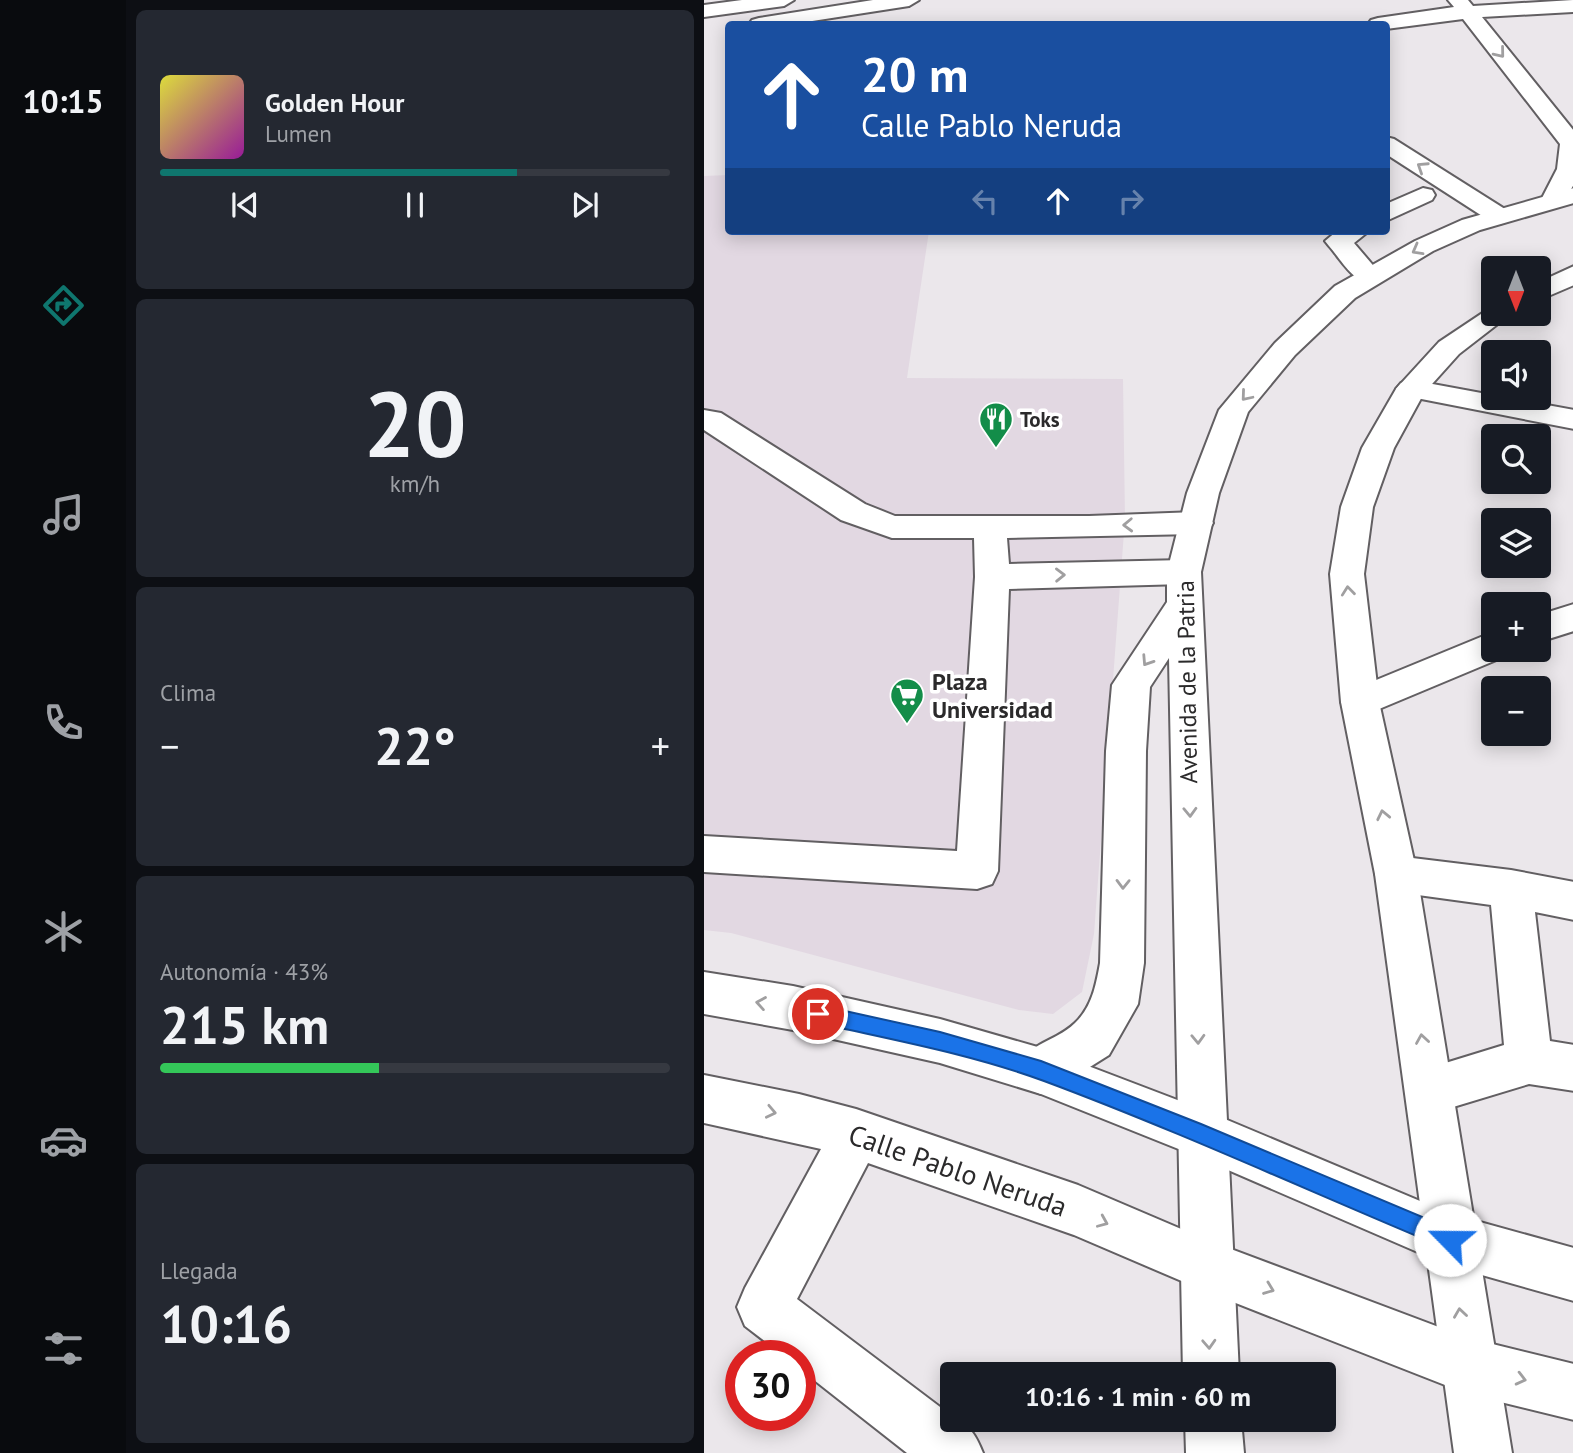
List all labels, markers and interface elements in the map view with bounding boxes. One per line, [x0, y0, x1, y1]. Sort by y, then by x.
text: 20 m [861, 42, 968, 106]
one-way arrow [1492, 46, 1505, 58]
icon: ahead [746, 49, 837, 140]
text: 10:15 [22, 80, 104, 122]
text: Golden Hour [265, 86, 404, 119]
text: Calle Pablo Neruda [861, 104, 1122, 146]
text: Lumen [265, 119, 332, 148]
one-way arrow [1417, 162, 1430, 175]
icon: left [966, 182, 1004, 220]
icon: ahead [1039, 182, 1077, 220]
icon: right [1112, 182, 1150, 220]
icon: previous [226, 186, 264, 224]
icon: pause [396, 186, 434, 224]
icon: next [566, 186, 604, 224]
one-way arrow [1412, 242, 1424, 255]
north arrow [1481, 256, 1551, 326]
map controls [1481, 256, 1551, 746]
icon: directions [39, 281, 88, 330]
button: sound [1481, 340, 1551, 410]
text: 20 [363, 364, 467, 482]
one-way arrow [1242, 388, 1254, 401]
restaurant icon: Toks [977, 400, 1015, 449]
place label: Toks [1020, 406, 1060, 433]
button: search [1481, 424, 1551, 494]
text: km/h [390, 469, 440, 498]
icon: music [39, 490, 88, 539]
button: layers [1481, 508, 1551, 578]
one-way arrow [1122, 518, 1133, 533]
one-way arrow [1056, 567, 1066, 583]
street label: Avenida de la Patria [1170, 580, 1204, 784]
one-way arrow [1341, 585, 1356, 596]
button: + [1481, 592, 1551, 662]
one-way arrow [1143, 653, 1156, 666]
place label: Plaza Universidad [932, 666, 1053, 725]
supermarket icon: Plaza Universidad [888, 676, 926, 725]
button: − [1481, 676, 1551, 746]
text: Clima [160, 678, 216, 707]
icon: phone [39, 698, 88, 747]
text: 22° [374, 712, 456, 779]
text: − [160, 721, 179, 770]
text: + [651, 721, 670, 770]
one-way arrow [1182, 807, 1198, 817]
one-way arrow [1377, 809, 1392, 821]
one-way arrow [1115, 879, 1131, 889]
icon: climate [39, 907, 88, 956]
text: Autonomía · 43% [160, 957, 328, 986]
pin [788, 984, 848, 1044]
text: 215 km [160, 991, 329, 1058]
icon: arrive [799, 995, 837, 1033]
one-way arrow [755, 996, 767, 1011]
one-way arrow [1415, 1033, 1430, 1045]
one-way arrow [1190, 1034, 1205, 1045]
one-way arrow [765, 1104, 777, 1119]
street label: Calle Pablo Neruda [844, 1115, 1072, 1225]
icon: car [39, 1116, 88, 1165]
position arrow [1413, 1203, 1487, 1277]
one-way arrow [1096, 1213, 1108, 1227]
text: Llegada [160, 1256, 238, 1285]
one-way arrow [1262, 1281, 1274, 1295]
text: 10:16 [160, 1290, 292, 1357]
one-way arrow [1453, 1307, 1468, 1319]
icon: filters [39, 1324, 88, 1373]
one-way arrow [1202, 1339, 1217, 1350]
speed limit sign: 30 [725, 1340, 816, 1431]
one-way arrow [1515, 1371, 1527, 1385]
text: 10:16 · 1 min · 60 m [1025, 1380, 1251, 1413]

